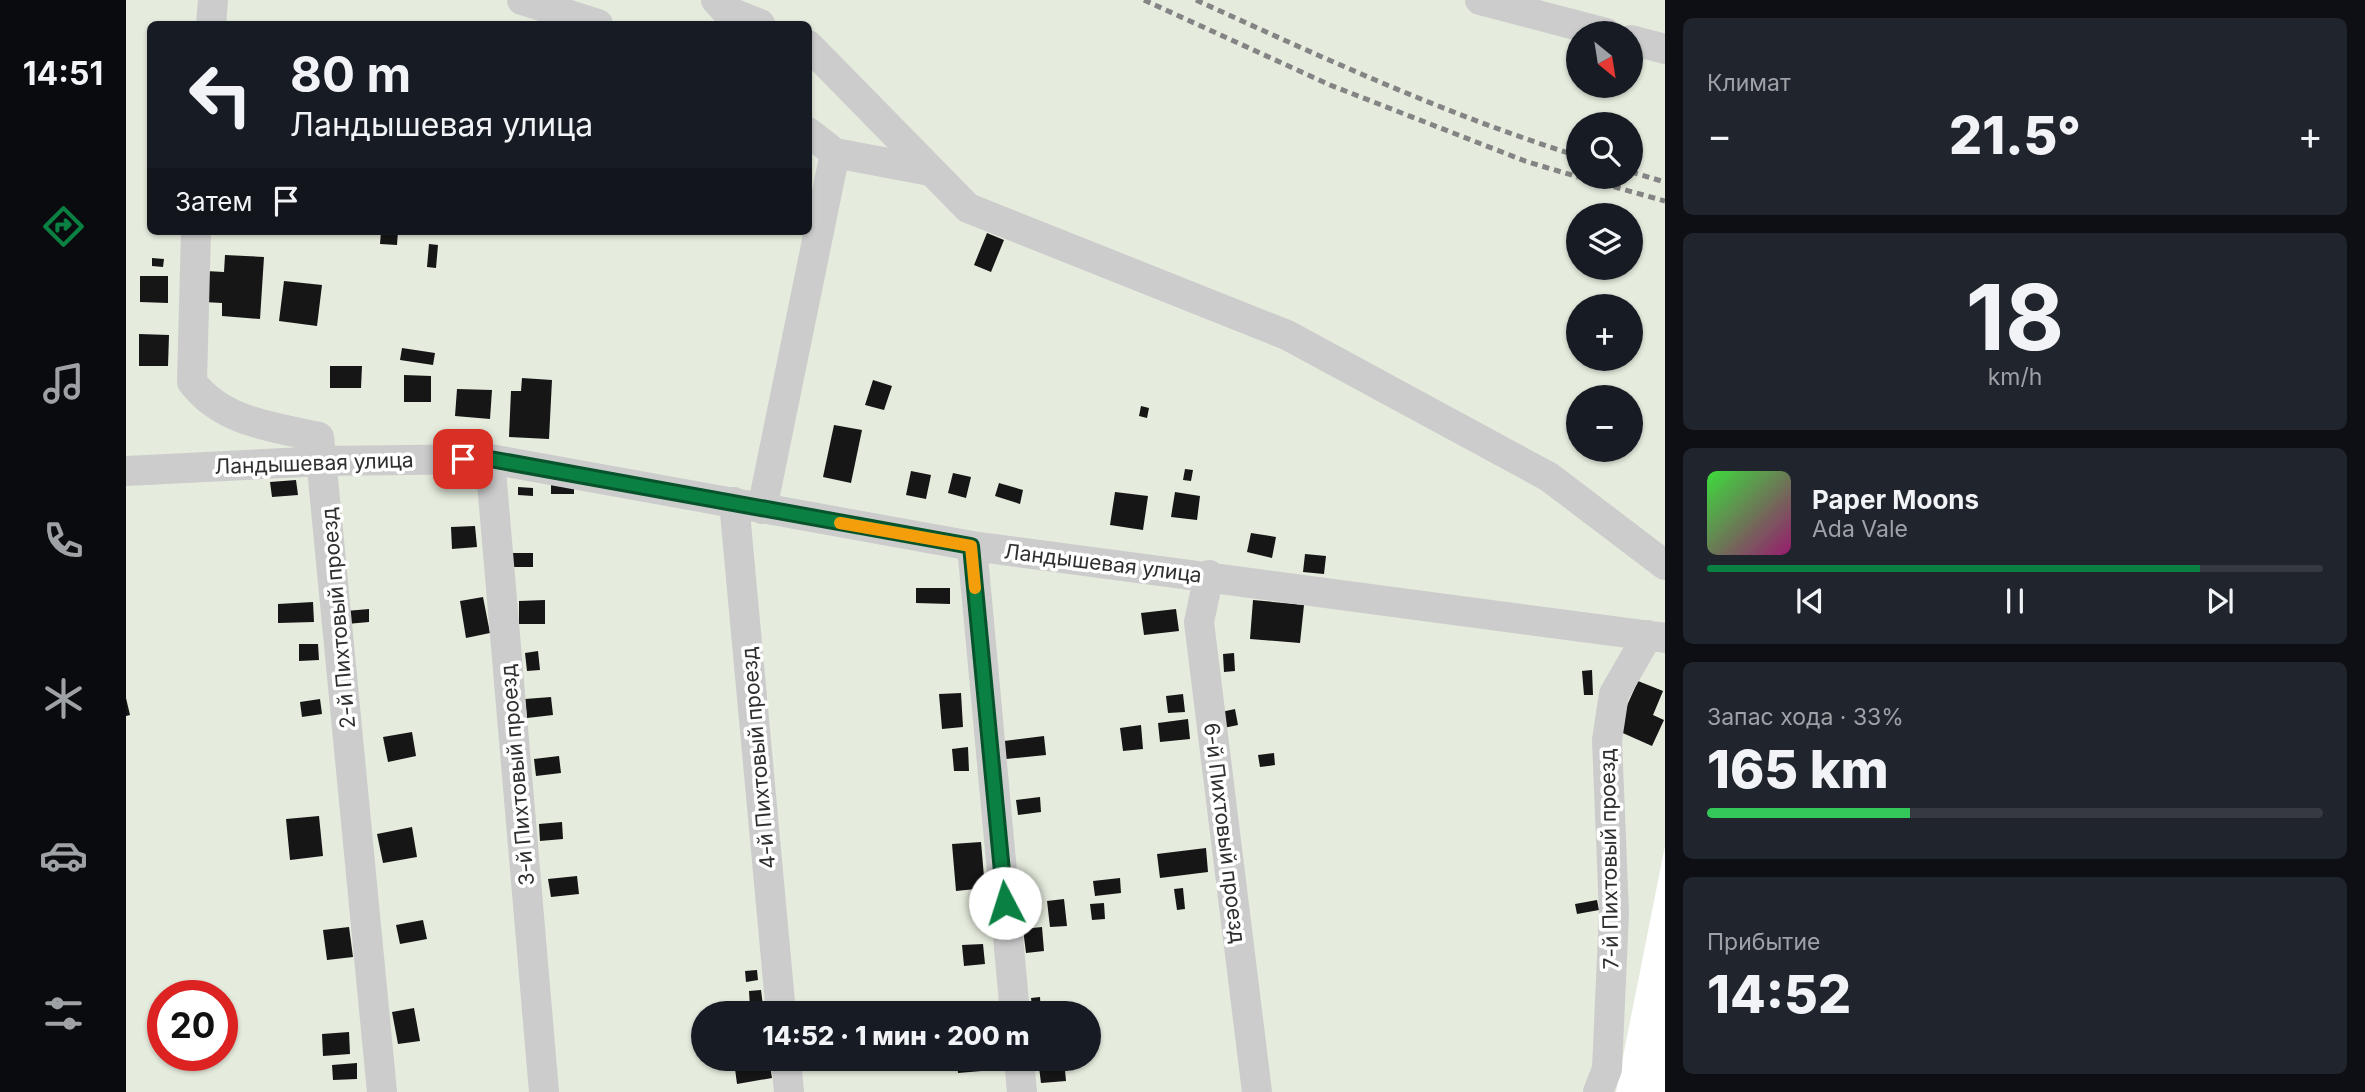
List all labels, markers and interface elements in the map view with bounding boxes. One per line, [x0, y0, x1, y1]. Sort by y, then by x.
north arrow [1566, 21, 1643, 98]
map controls [1566, 21, 1643, 462]
text: 80 m [290, 45, 411, 104]
icon: left [175, 49, 266, 140]
text: 14:51 [23, 54, 103, 93]
text: Климат [1707, 69, 1791, 97]
text: 21.5° [1949, 104, 2081, 167]
text: Ландышевая улица [290, 105, 593, 144]
button: search [1566, 112, 1643, 189]
text: − [1707, 112, 1732, 158]
text: + [2298, 112, 2323, 158]
icon: arrive [267, 182, 305, 220]
text: Затем [175, 186, 253, 217]
icon: directions [39, 202, 88, 251]
button: layers [1566, 203, 1643, 280]
text: 18 [1966, 262, 2064, 372]
button: + [1566, 294, 1643, 371]
icon: music [39, 359, 88, 408]
text: km/h [1988, 363, 2042, 391]
button: − [1566, 385, 1643, 462]
pin [433, 429, 493, 489]
icon: arrive [444, 440, 482, 478]
street label: Ландышевая улица [214, 447, 414, 479]
text: Paper Moons [1812, 484, 1979, 515]
street label: 2-й Пихтовый проезд [316, 506, 360, 730]
text: Ada Vale [1812, 515, 1908, 543]
icon: phone [39, 516, 88, 565]
street label: Ландышевая улица [1003, 538, 1203, 588]
icon: previous [1791, 582, 1829, 620]
icon: pause [1996, 582, 2034, 620]
icon: next [2201, 582, 2239, 620]
street label: 4-й Пихтовый проезд [736, 646, 780, 870]
street label: 3-й Пихтовый проезд [495, 663, 539, 887]
icon: climate [39, 674, 88, 723]
text: Запас хода · 33% [1707, 703, 1904, 731]
street label: 6-й Пихтовый проезд [1199, 721, 1251, 945]
text: 165 km [1707, 738, 1889, 801]
street label: 7-й Пихтовый проезд [1595, 748, 1623, 970]
icon: car [39, 831, 88, 880]
position arrow [968, 866, 1042, 940]
text: Прибытие [1707, 928, 1820, 956]
text: 14:52 [1707, 963, 1851, 1026]
speed limit sign: 20 [147, 980, 238, 1071]
icon: filters [39, 989, 88, 1038]
text: 14:52 · 1 мин · 200 m [762, 1020, 1030, 1051]

